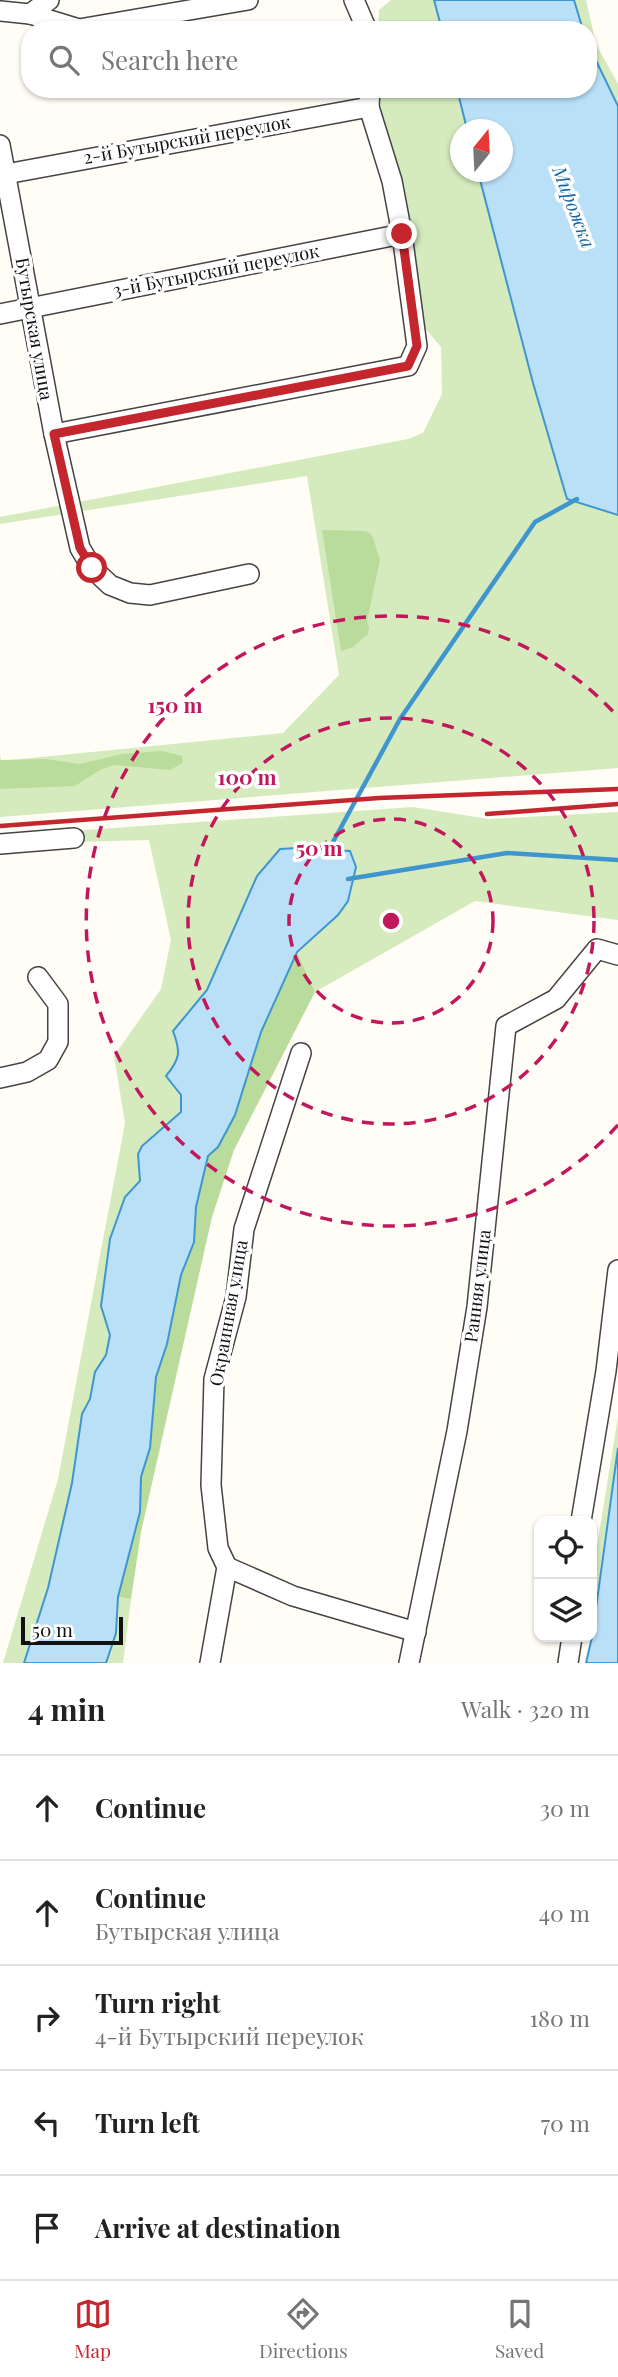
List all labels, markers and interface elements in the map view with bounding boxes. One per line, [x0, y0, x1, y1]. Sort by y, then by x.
search box [21, 21, 597, 98]
icon: search [45, 41, 83, 79]
text: Search here [101, 42, 238, 77]
street label: 2-й Бутырский переулок [81, 109, 292, 169]
north arrow [450, 119, 513, 182]
water label: Мирожка [547, 161, 602, 251]
route end [386, 218, 417, 249]
street label: 3-й Бутырский переулок [111, 238, 321, 302]
street label: Бутырская улица [11, 256, 59, 402]
route start [76, 552, 107, 583]
text: 150 m [148, 690, 202, 718]
text: 100 m [217, 762, 277, 790]
text: 50 m [295, 833, 343, 861]
centre of rings [379, 909, 403, 933]
street label: Ранняя улица [458, 1228, 496, 1344]
street label: Окраинная улица [203, 1238, 253, 1388]
map controls [534, 1516, 597, 1642]
button: locate [534, 1516, 597, 1579]
button: layers [534, 1579, 597, 1642]
scale bar [21, 1614, 122, 1646]
text: 50 m [32, 1616, 73, 1642]
text: 4 min [28, 1689, 106, 1729]
text: Walk · 320 m [461, 1693, 590, 1724]
icon: ahead [28, 1789, 66, 1827]
text: Continue [95, 1790, 206, 1825]
text: 30 m [540, 1792, 590, 1823]
text: Continue [95, 1880, 206, 1915]
icon: ahead [28, 1894, 66, 1932]
text: 40 m [539, 1897, 590, 1928]
text: Бутырская улица [95, 1915, 280, 1946]
text: Turn right [95, 1985, 221, 2020]
icon: right [28, 1999, 66, 2037]
text: 180 m [530, 2002, 590, 2033]
text: 4-й Бутырский переулок [95, 2020, 364, 2051]
icon: left [28, 2104, 66, 2142]
text: Turn left [95, 2105, 200, 2140]
text: 70 m [541, 2107, 590, 2138]
icon: arrive [28, 2209, 66, 2247]
text: Arrive at destination [95, 2210, 341, 2245]
tab: Map [74, 2295, 112, 2363]
tab: Directions [259, 2295, 348, 2363]
tab: Saved [495, 2295, 544, 2363]

